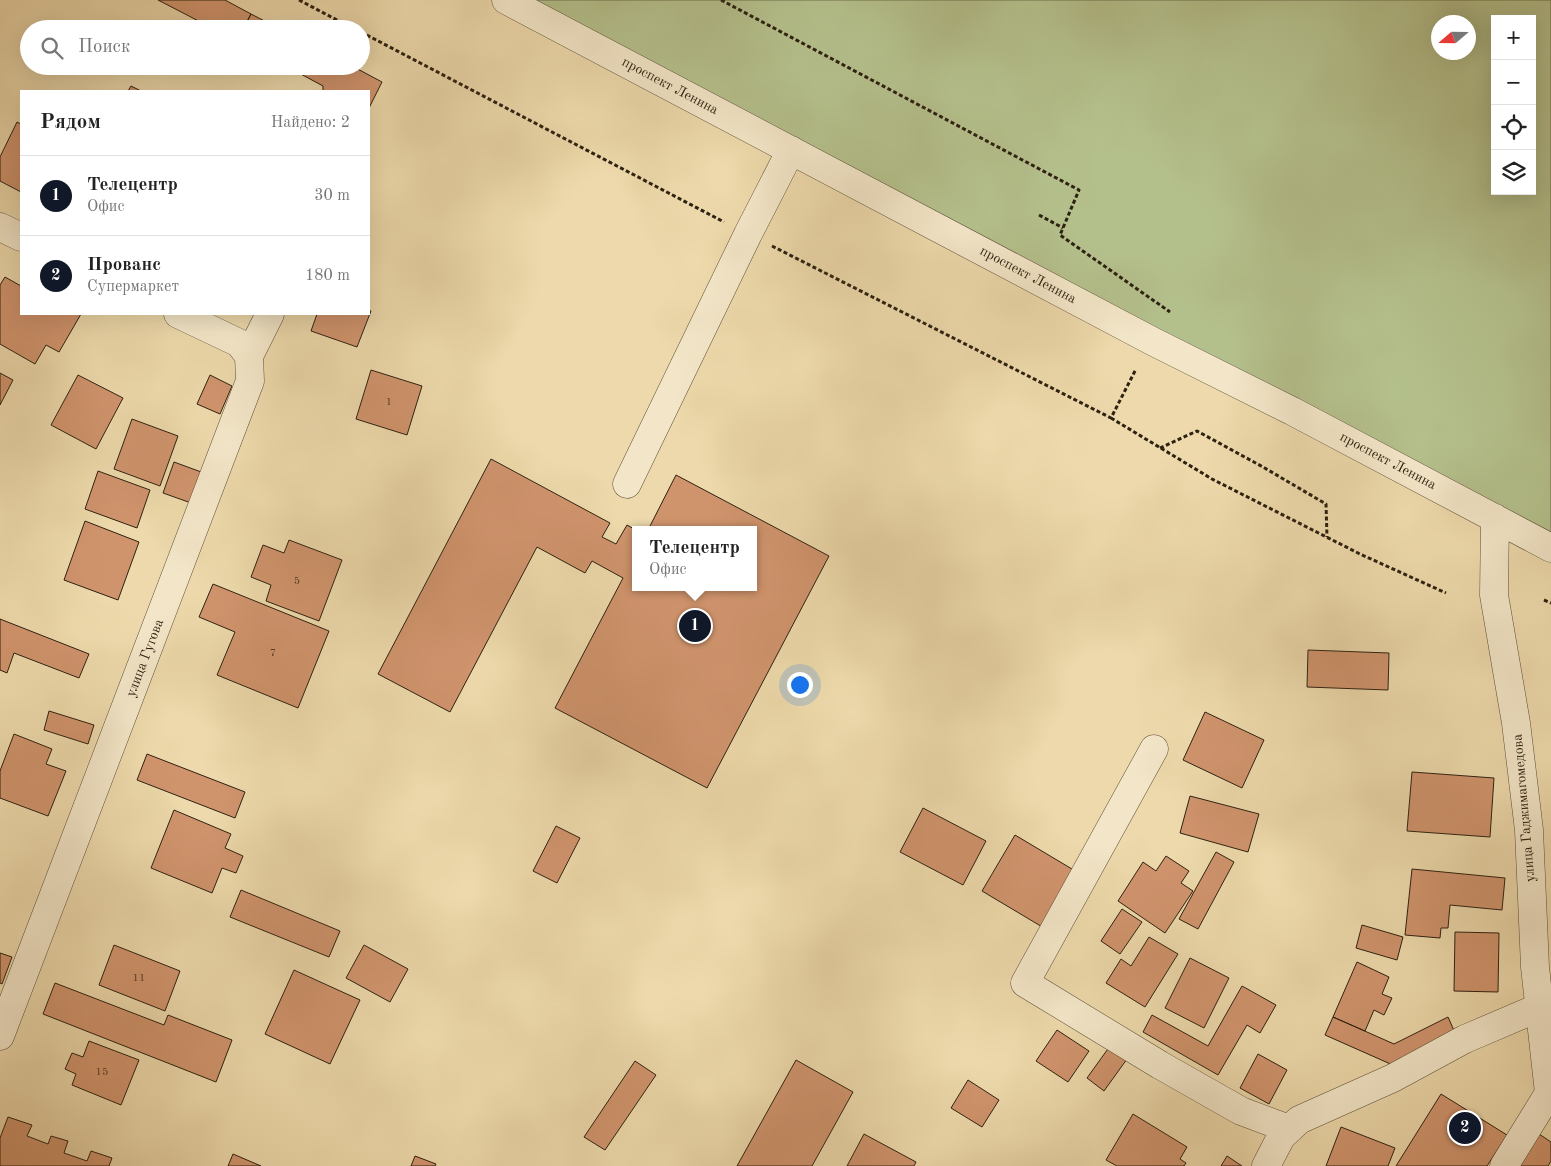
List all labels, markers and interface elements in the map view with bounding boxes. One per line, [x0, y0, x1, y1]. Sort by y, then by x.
north arrow [1431, 15, 1476, 60]
map controls [1491, 15, 1536, 195]
button: + [1491, 15, 1536, 60]
search box [20, 20, 370, 75]
icon: search [38, 34, 66, 62]
text: Поиск [78, 38, 130, 57]
street label: проспект Ленина [620, 55, 720, 117]
button: − [1491, 60, 1536, 105]
button: locate [1491, 105, 1536, 150]
text: Рядом [40, 112, 101, 133]
text: Найдено: 2 [271, 115, 350, 131]
button: layers [1491, 150, 1536, 195]
text: Телецентр [87, 176, 178, 195]
text: 1 [51, 188, 61, 204]
text: 30 m [314, 188, 350, 204]
text: Офис [87, 199, 124, 215]
street label: проспект Ленина [978, 244, 1078, 306]
text: Прованс [87, 256, 161, 275]
text: 2 [51, 268, 61, 284]
text: 180 m [305, 268, 350, 284]
text: Супермаркет [87, 279, 179, 295]
house number: 1 [386, 397, 392, 408]
street label: проспект Ленина [1338, 430, 1438, 492]
popup [632, 526, 757, 591]
text: Телецентр [649, 539, 740, 558]
text: Офис [649, 562, 687, 578]
house number: 5 [294, 576, 300, 587]
pin: 1 [679, 607, 711, 645]
street label: улица Гугова [124, 617, 166, 699]
house number: 7 [270, 648, 276, 659]
your location [787, 672, 813, 698]
street label: улица Гаджимагомедова [1511, 733, 1537, 883]
house number: 11 [133, 973, 145, 984]
house number: 15 [96, 1067, 108, 1078]
pin: 2 [1449, 1109, 1481, 1147]

